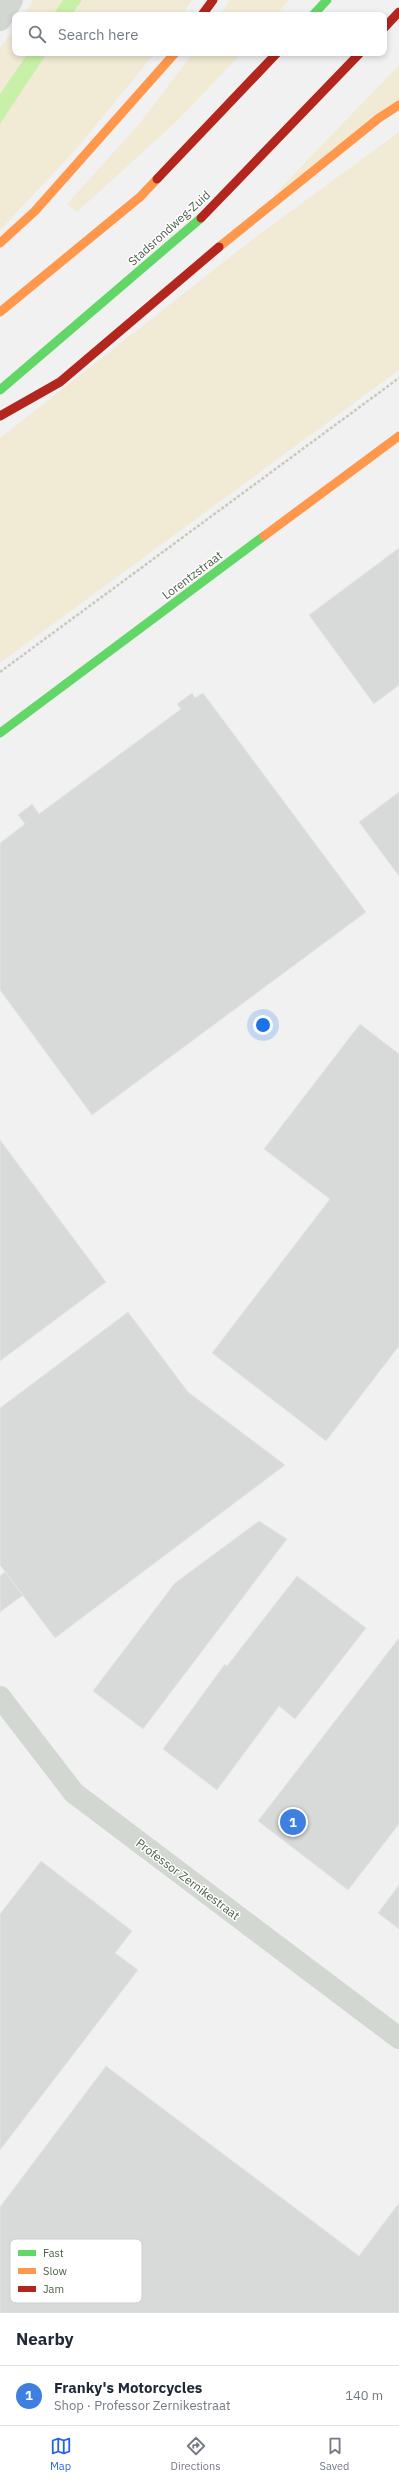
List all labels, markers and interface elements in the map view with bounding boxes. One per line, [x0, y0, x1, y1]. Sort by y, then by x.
search box [12, 12, 387, 56]
icon: search [26, 23, 48, 45]
text: Search here [58, 25, 138, 44]
street label: Stadsrondweg-Zuid [125, 187, 213, 269]
street label: Lorentzstraat [159, 547, 225, 603]
your location [253, 1015, 273, 1035]
pin: 1 [280, 1807, 306, 1837]
street label: Professor Zernikestraat [133, 1835, 243, 1923]
legend [10, 2239, 142, 2303]
text: Fast [43, 2246, 64, 2260]
text: Slow [43, 2264, 67, 2278]
text: Jam [43, 2282, 64, 2296]
text: Nearby [16, 2328, 74, 2350]
text: Franky's Motorcycles [54, 2378, 202, 2397]
text: 1 [25, 2387, 33, 2404]
text: 140 m [345, 2387, 383, 2404]
text: Shop · Professor Zernikestraat [54, 2397, 231, 2414]
tab: Map [50, 2435, 72, 2473]
tab: Directions [171, 2435, 221, 2473]
tab: Saved [320, 2435, 349, 2473]

